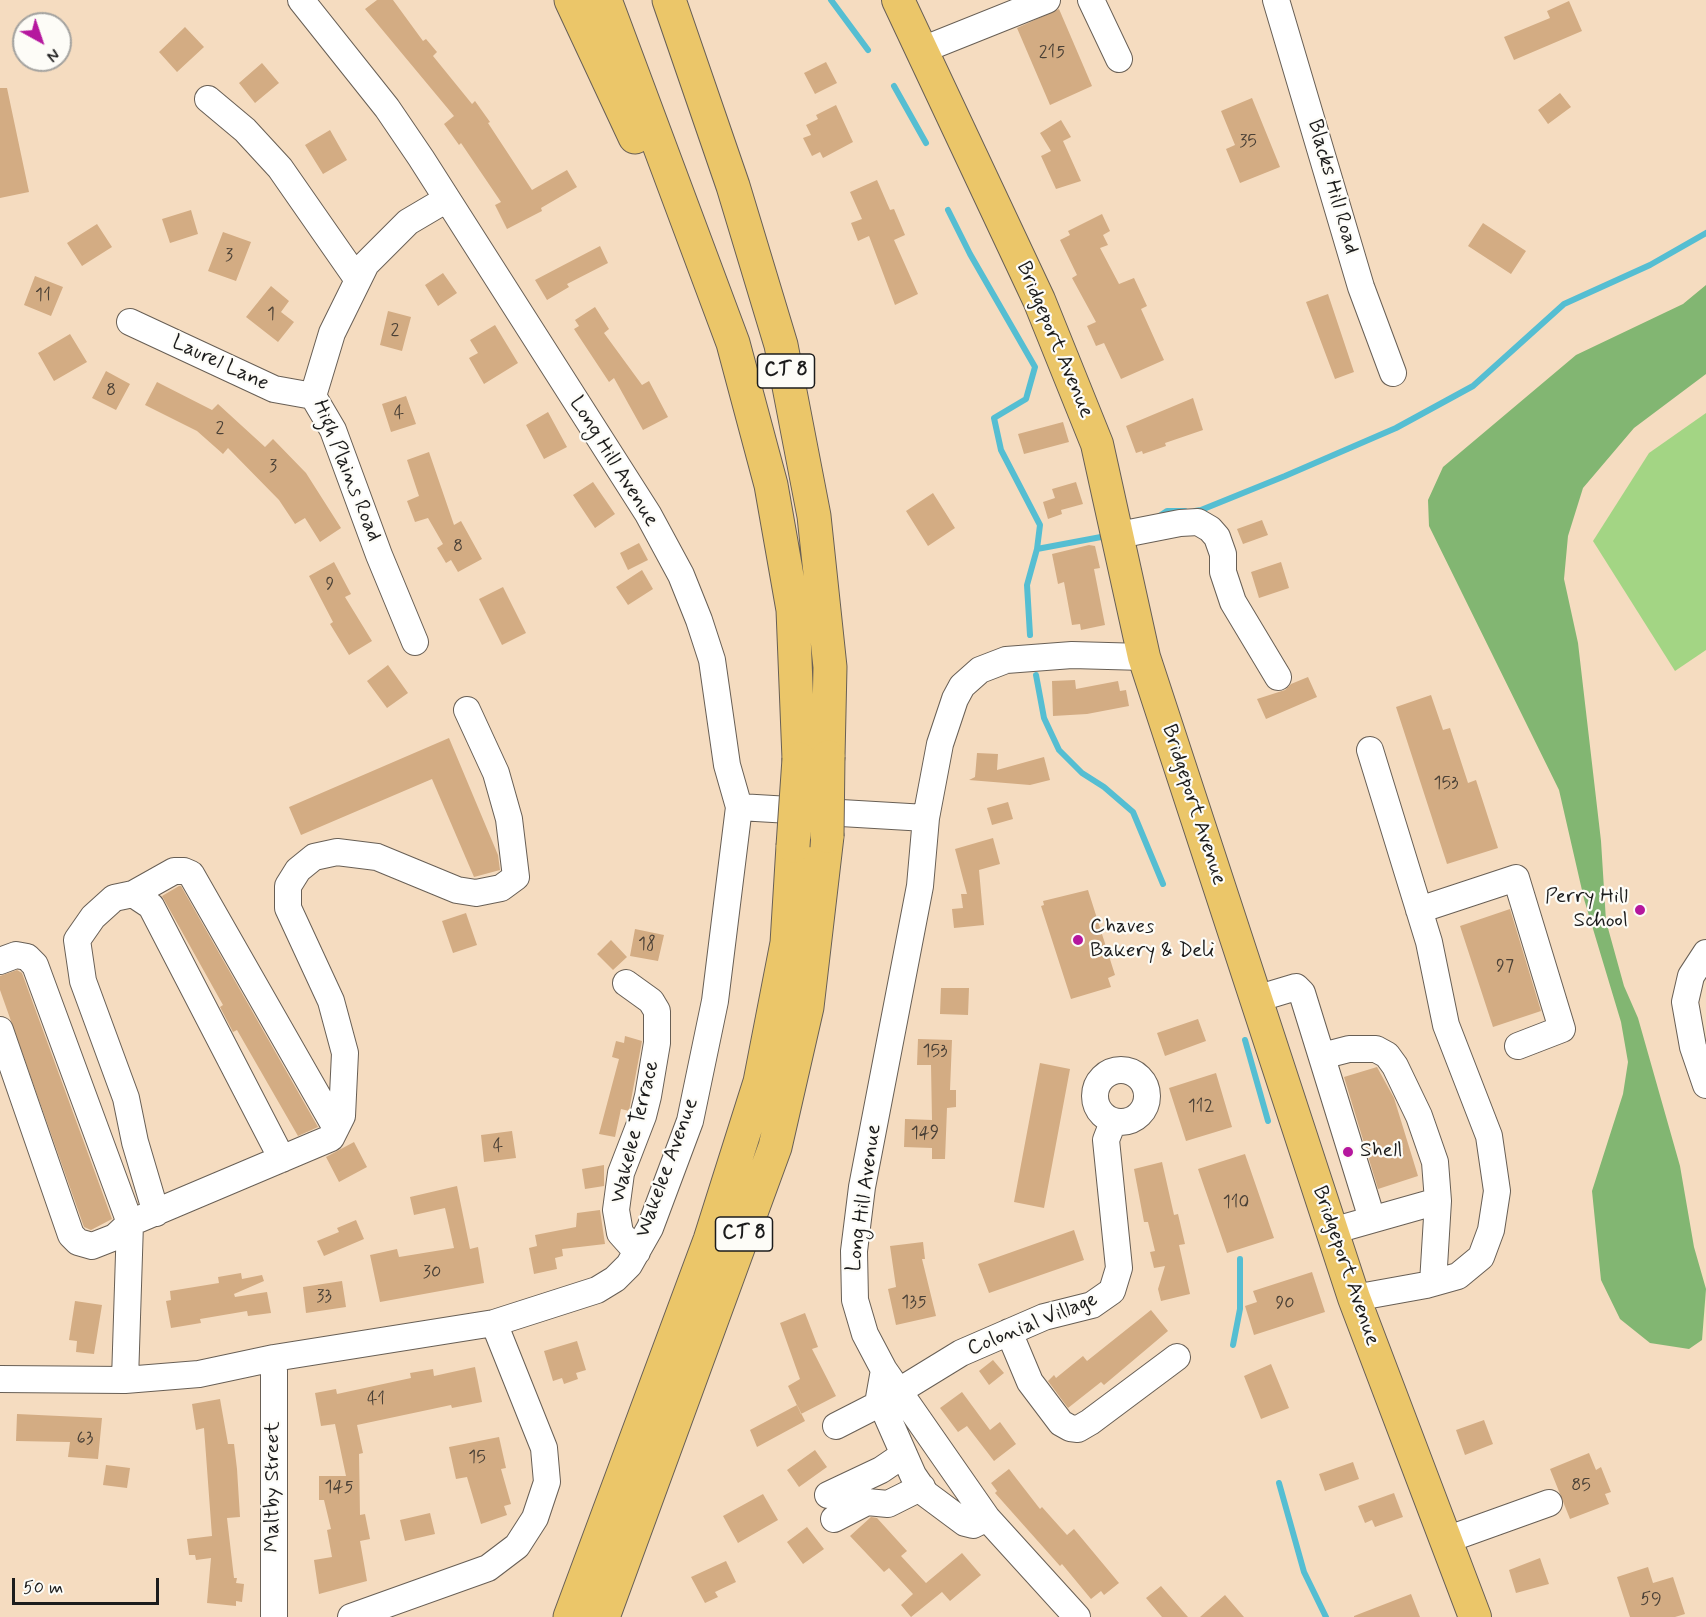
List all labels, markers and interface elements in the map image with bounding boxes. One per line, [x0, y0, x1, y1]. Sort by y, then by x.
north arrow [12, 12, 72, 72]
house number: 215 [1039, 42, 1065, 64]
text: N [42, 43, 63, 66]
street label: Blacks Hill Road [1301, 117, 1363, 257]
house number: 35 [1239, 131, 1257, 153]
house number: 3 [225, 245, 233, 267]
street label: Bridgeport Avenue [1010, 258, 1098, 422]
house number: 11 [35, 285, 51, 307]
house number: 1 [267, 304, 275, 326]
house number: 2 [391, 320, 399, 342]
street label: Laurel Lane [168, 331, 272, 397]
road number: CT 8 [758, 354, 814, 388]
house number: 8 [106, 380, 116, 402]
street label: Long Hill Avenue [563, 392, 663, 532]
street label: High Plains Road [306, 397, 386, 545]
house number: 4 [394, 403, 404, 425]
house number: 2 [216, 418, 224, 440]
house number: 3 [269, 456, 277, 478]
house number: 8 [453, 536, 463, 558]
house number: 9 [326, 574, 334, 596]
street label: Bridgeport Avenue [1155, 722, 1231, 888]
house number: 153 [1434, 773, 1458, 795]
place label: Perry Hill School [1545, 885, 1628, 935]
marker: Perry Hill School [1633, 903, 1647, 917]
place label: Chaves Bakery & Deli [1090, 915, 1215, 965]
marker: Chaves Bakery & Deli [1071, 933, 1085, 947]
house number: 18 [638, 934, 656, 956]
house number: 97 [1496, 956, 1514, 978]
house number: 153 [923, 1041, 947, 1063]
street label: Wakelee Terrace [606, 1058, 666, 1206]
street label: Wakelee Avenue [631, 1095, 705, 1241]
house number: 112 [1188, 1096, 1214, 1118]
street label: Long Hill Avenue [842, 1123, 888, 1273]
house number: 149 [911, 1123, 939, 1145]
house number: 4 [493, 1136, 503, 1158]
place label: Shell [1360, 1139, 1402, 1165]
marker: Shell [1341, 1145, 1355, 1159]
street label: Bridgeport Avenue [1306, 1183, 1384, 1349]
house number: 110 [1223, 1192, 1249, 1214]
road number: CT 8 [716, 1217, 772, 1251]
house number: 30 [423, 1262, 441, 1284]
house number: 33 [316, 1286, 332, 1308]
street label: Colonial Village [964, 1287, 1102, 1363]
house number: 135 [901, 1292, 927, 1314]
house number: 90 [1275, 1293, 1295, 1315]
house number: 41 [367, 1389, 385, 1411]
street label: Maltby Street [261, 1421, 287, 1553]
house number: 63 [77, 1428, 93, 1450]
house number: 15 [468, 1447, 486, 1469]
house number: 85 [1571, 1475, 1591, 1497]
house number: 145 [325, 1477, 353, 1499]
scale bar [15, 1566, 162, 1604]
text: 50 m [23, 1576, 63, 1600]
house number: 59 [1640, 1589, 1662, 1611]

